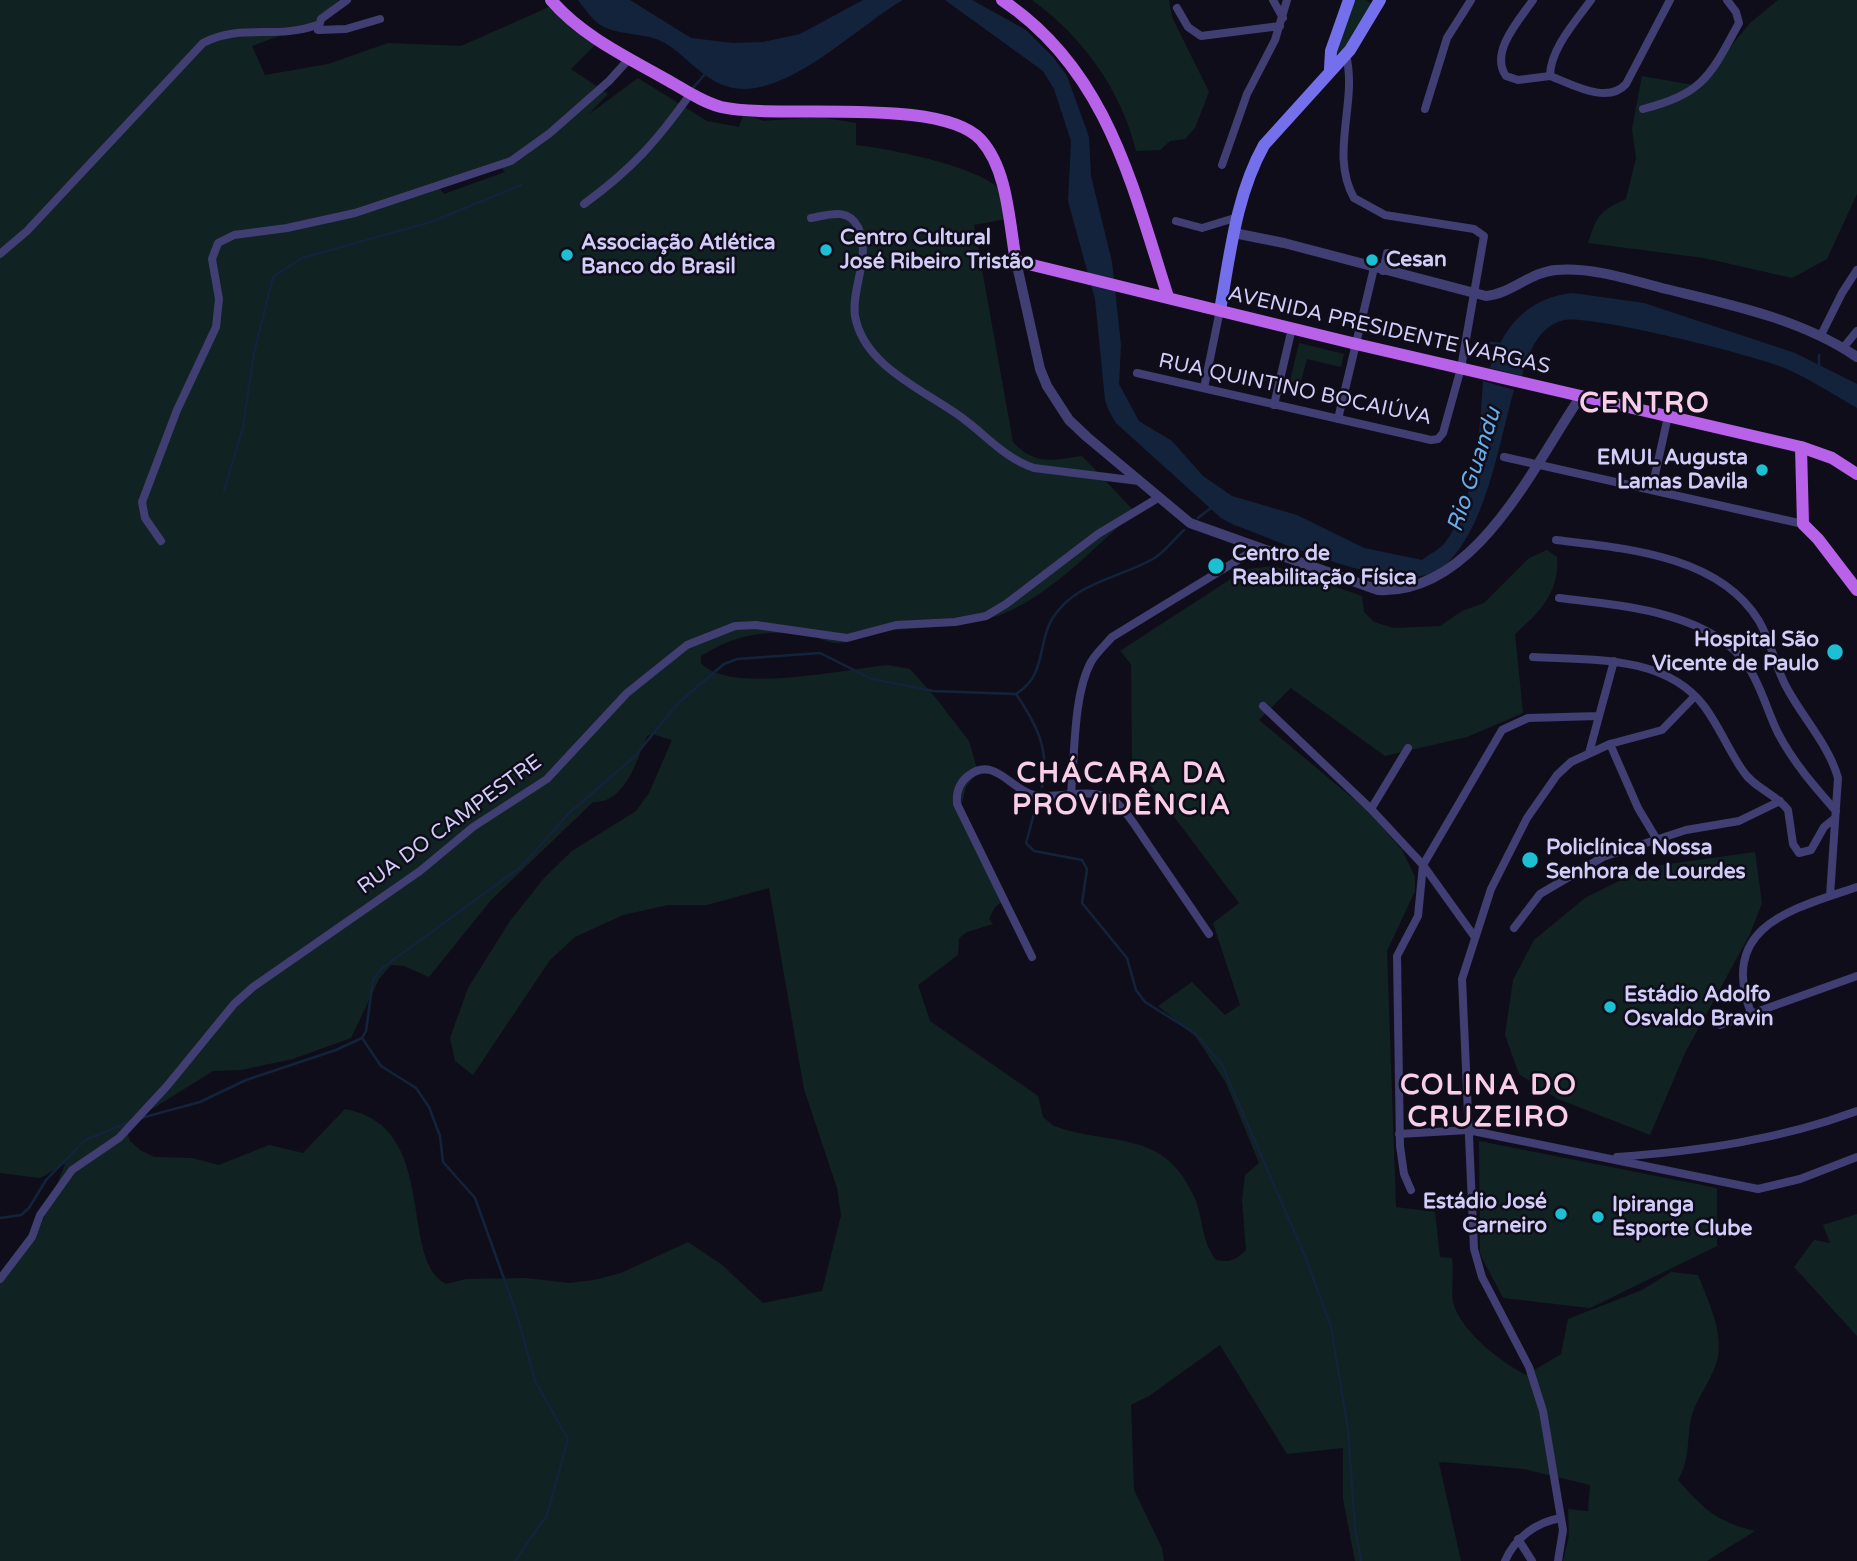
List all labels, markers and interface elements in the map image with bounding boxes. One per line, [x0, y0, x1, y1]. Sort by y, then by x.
place label: Centro Cultural José Ribeiro Tristão [840, 225, 1034, 275]
place label: Associação Atlética Banco do Brasil [581, 230, 776, 280]
marker: Centro Cultural José Ribeiro Tristão [818, 242, 834, 258]
marker: Associação Atlética Banco do Brasil [559, 247, 575, 263]
place label: Cesan [1386, 247, 1447, 273]
marker: Cesan [1364, 252, 1380, 268]
street label: AVENIDA PRESIDENTE VARGAS [1225, 282, 1553, 380]
street label: RUA QUINTINO BOCAIÚVA [1156, 349, 1434, 431]
district label: CENTRO [1580, 388, 1710, 422]
water label: Rio Guandu [1442, 404, 1508, 536]
place label: EMUL Augusta Lamas Davila [1597, 445, 1748, 495]
marker: EMUL Augusta Lamas Davila [1754, 462, 1770, 478]
place label: Centro de Reabilitação Física [1232, 541, 1417, 591]
marker: Centro de Reabilitação Física [1206, 556, 1226, 576]
place label: Hospital São Vicente de Paulo [1652, 627, 1819, 677]
marker: Hospital São Vicente de Paulo [1825, 642, 1845, 662]
street label: RUA DO CAMPESTRE [353, 750, 547, 900]
district label: CHÁCARA DA PROVIDÊNCIA [1013, 758, 1231, 824]
place label: Policlínica Nossa Senhora de Lourdes [1546, 835, 1746, 885]
marker: Policlínica Nossa Senhora de Lourdes [1520, 850, 1540, 870]
place label: Estádio Adolfo Osvaldo Bravin [1624, 982, 1774, 1032]
marker: Estádio Adolfo Osvaldo Bravin [1602, 999, 1618, 1015]
district label: COLINA DO CRUZEIRO [1401, 1070, 1577, 1136]
place label: Estádio José Carneiro [1423, 1189, 1547, 1239]
place label: Ipiranga Esporte Clube [1612, 1192, 1752, 1242]
marker: Estádio José Carneiro [1553, 1206, 1569, 1222]
marker: Ipiranga Esporte Clube [1590, 1209, 1606, 1225]

